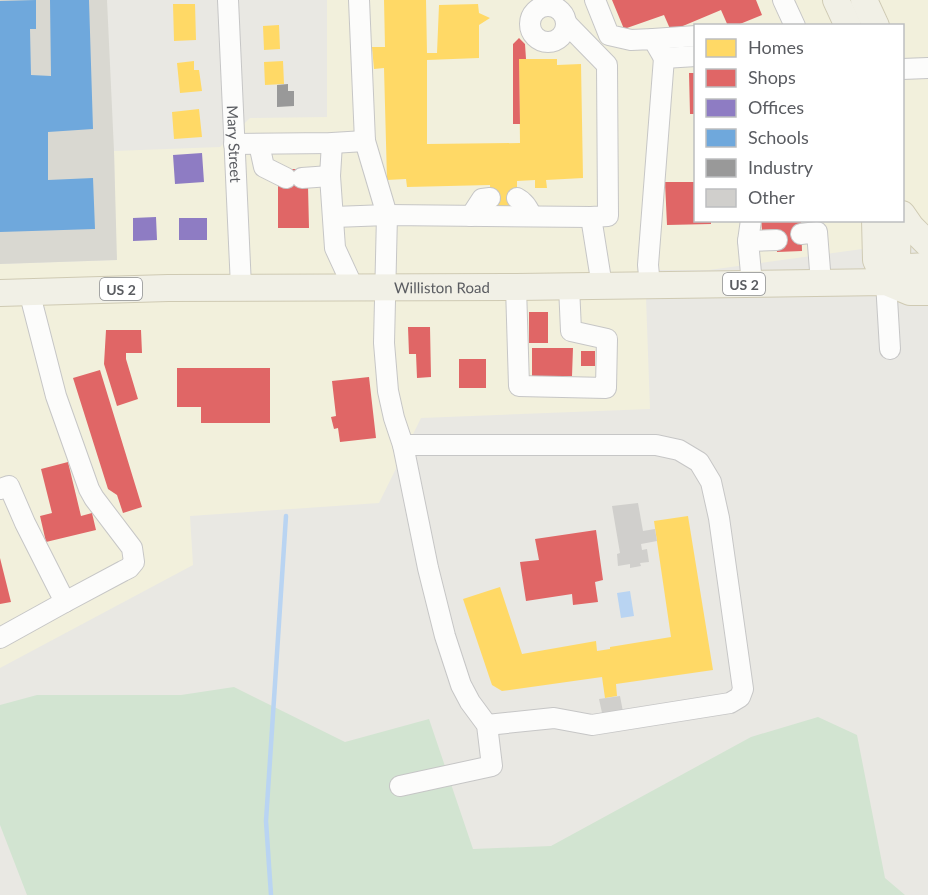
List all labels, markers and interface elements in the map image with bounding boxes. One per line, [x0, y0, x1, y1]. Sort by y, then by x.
legend [694, 24, 904, 222]
text: Homes [748, 36, 804, 58]
text: Shops [748, 66, 796, 88]
text: Offices [748, 96, 804, 118]
street label: Mary Street [224, 105, 245, 184]
text: Schools [748, 126, 809, 148]
text: Industry [748, 156, 814, 178]
text: Other [748, 186, 795, 208]
road number: US 2 [723, 273, 765, 295]
road number: US 2 [100, 278, 142, 300]
street label: Williston Road [394, 278, 490, 296]

